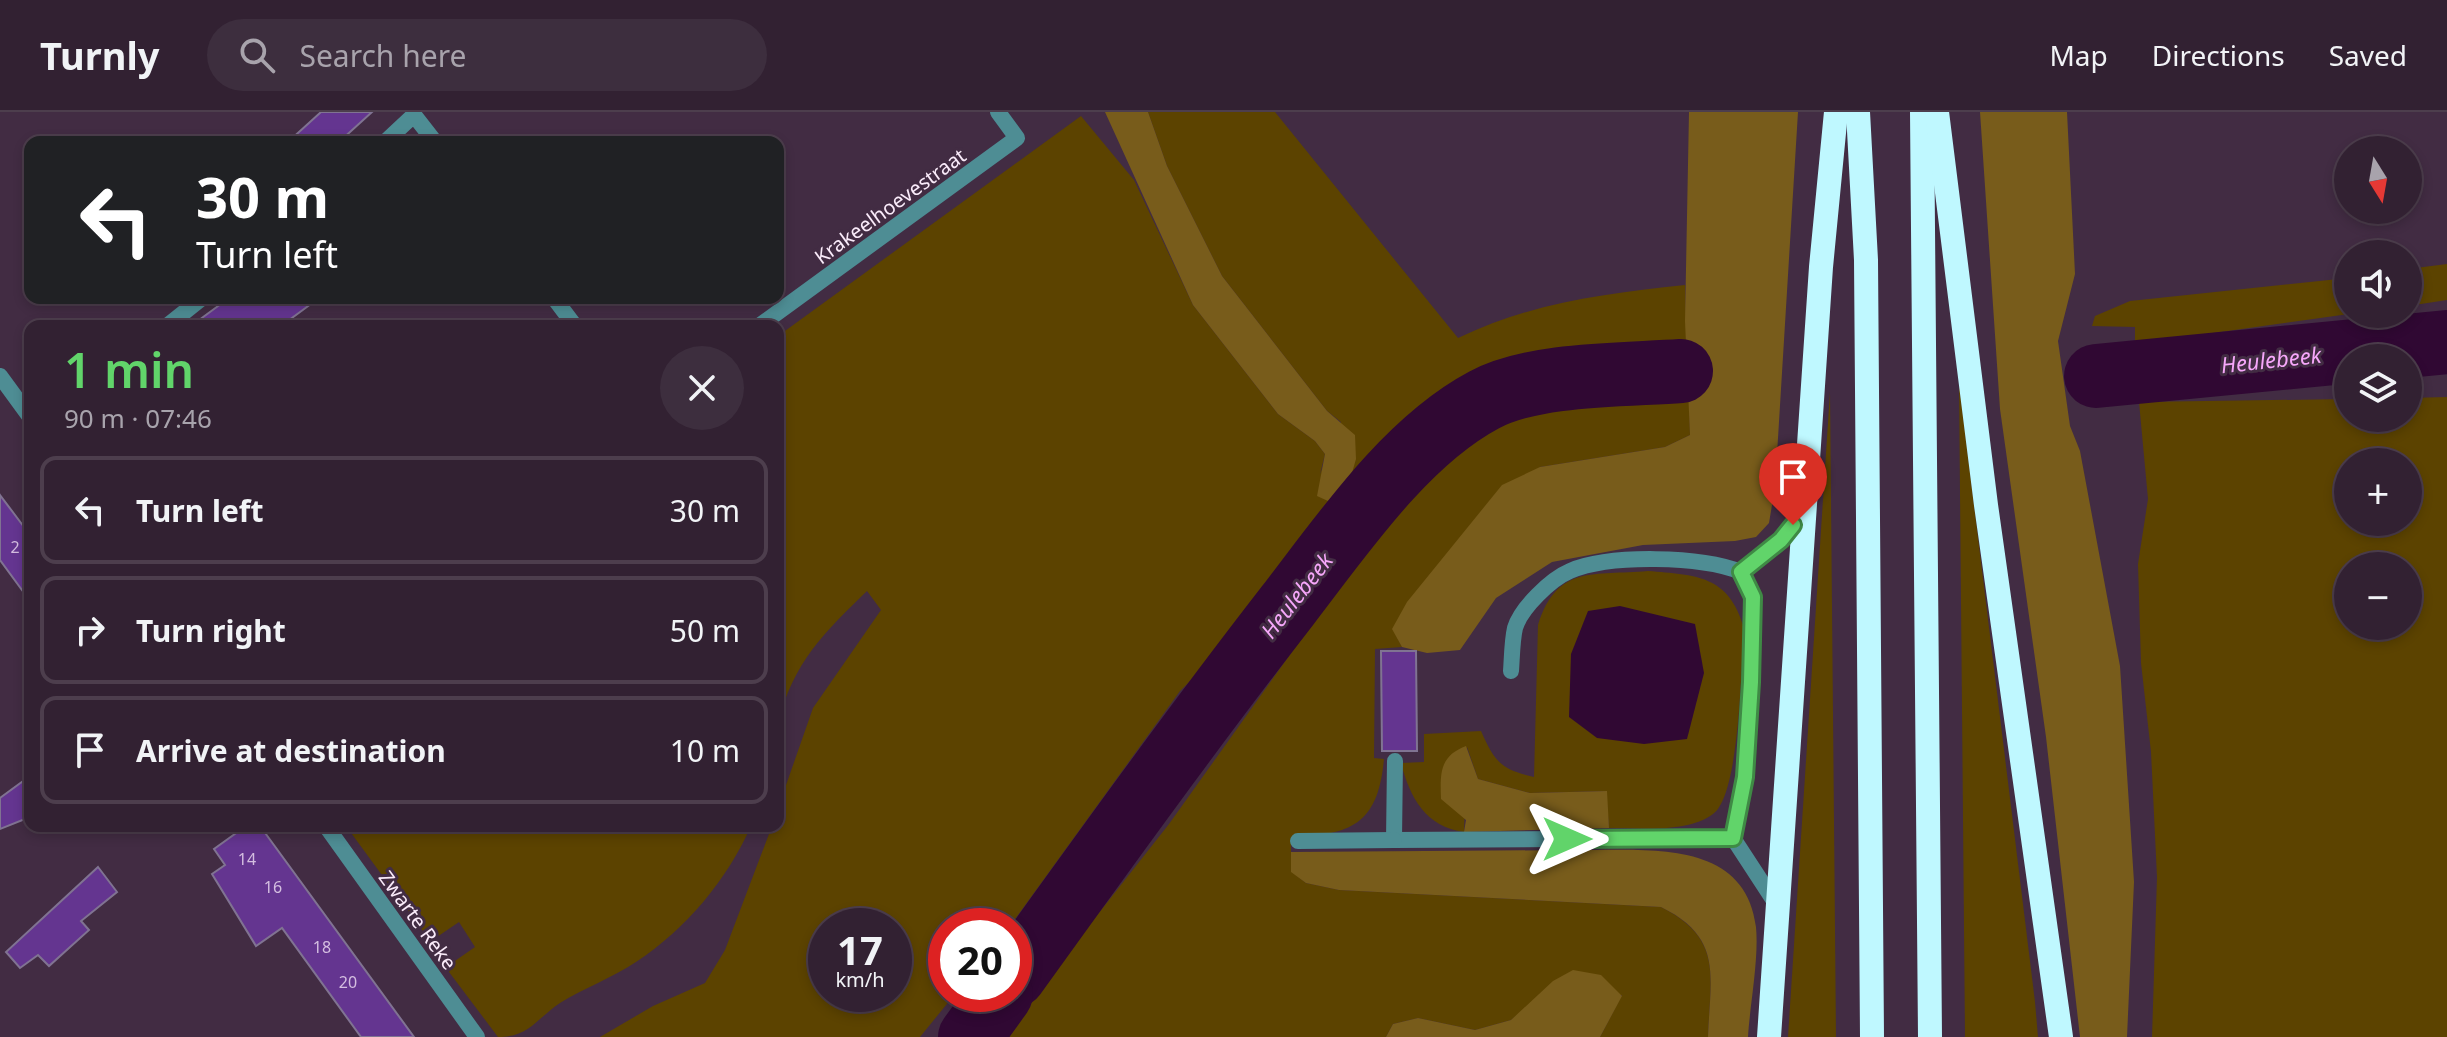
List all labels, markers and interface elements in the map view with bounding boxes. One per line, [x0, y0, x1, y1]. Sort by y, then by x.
search box [207, 19, 767, 91]
text: Turnly [40, 29, 159, 81]
icon: search [235, 33, 279, 77]
text: Search here [299, 35, 466, 76]
text: Map [2049, 36, 2108, 74]
text: Directions [2152, 36, 2285, 74]
text: Saved [2329, 36, 2407, 74]
north arrow [2334, 136, 2422, 224]
map controls [2334, 136, 2422, 640]
street label: Krakeelhoevestraat [809, 142, 971, 270]
text: 30 m [196, 158, 329, 234]
icon: left [64, 168, 168, 272]
text: Turn left [196, 230, 338, 279]
button: sound [2334, 240, 2422, 328]
text: 1 min [64, 337, 194, 402]
water label: Heulebeek [2219, 339, 2324, 379]
button: layers [2334, 344, 2422, 432]
button: close [660, 346, 744, 430]
text: 90 m · 07:46 [64, 400, 212, 436]
pin [1759, 443, 1827, 525]
button: + [2334, 448, 2422, 536]
icon: arrive [1771, 455, 1815, 499]
icon: left [68, 488, 112, 532]
text: Turn left [136, 490, 264, 531]
text: 30 m [670, 490, 740, 531]
house number: 2 [10, 536, 20, 558]
water label: Heulebeek [1253, 545, 1340, 644]
button: − [2334, 552, 2422, 640]
icon: right [68, 608, 112, 652]
text: Turn right [136, 610, 286, 651]
text: 50 m [670, 610, 740, 651]
icon: arrive [68, 728, 112, 772]
text: Arrive at destination [136, 730, 446, 771]
text: 10 m [670, 730, 740, 771]
position arrow [1525, 797, 1609, 881]
house number: 14 [238, 848, 256, 870]
street label: Zwarte Reke [373, 865, 463, 975]
house number: 16 [264, 876, 282, 898]
speed limit sign: 20 [928, 908, 1032, 1012]
text: 17 [837, 922, 883, 977]
house number: 18 [313, 936, 331, 958]
text: km/h [835, 966, 885, 993]
house number: 20 [339, 971, 357, 993]

